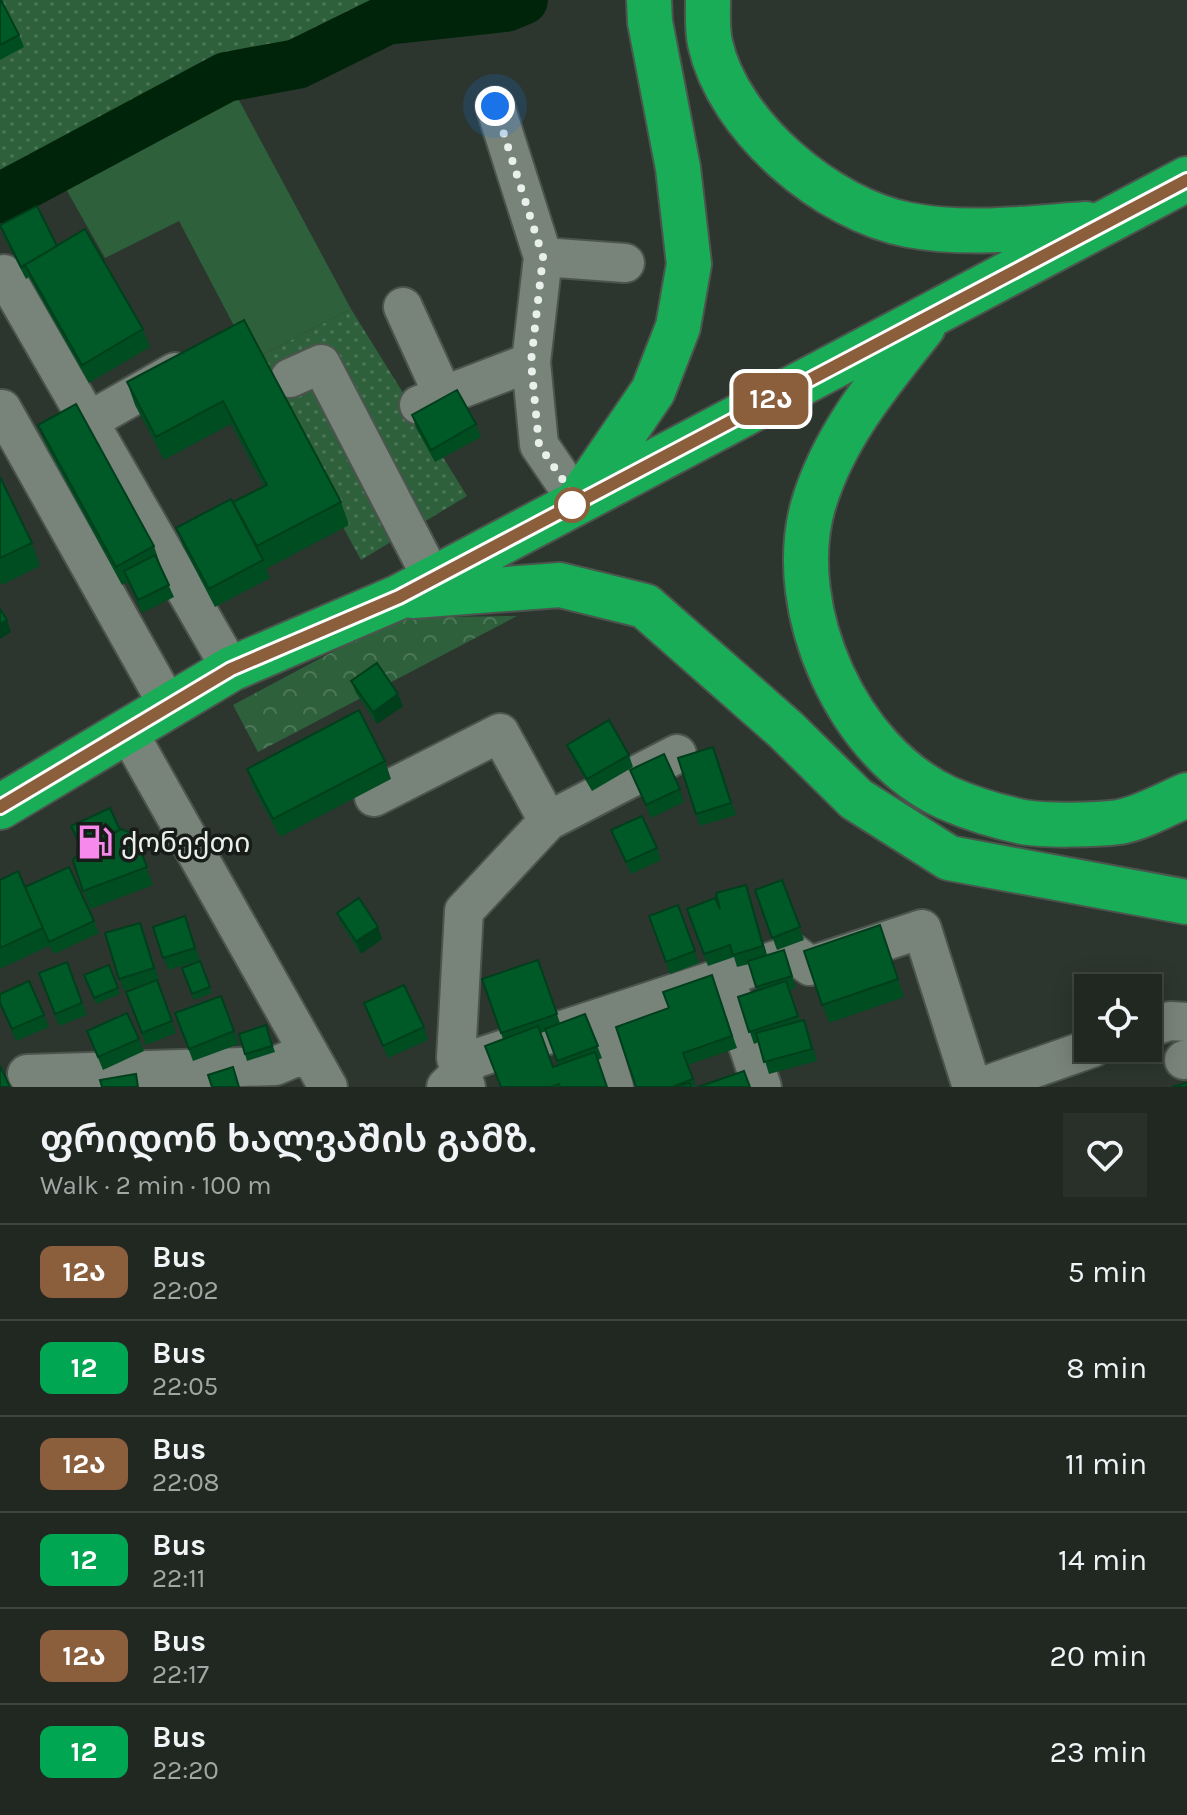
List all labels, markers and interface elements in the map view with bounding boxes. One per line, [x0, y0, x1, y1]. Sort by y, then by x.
your location [475, 86, 515, 126]
line badge: 12ა [725, 373, 817, 425]
text: 12ა [749, 382, 793, 415]
unlabelled marker [555, 488, 589, 522]
fuel station icon: ქონექთი [76, 823, 114, 861]
place label: ქონექთი [121, 826, 250, 859]
map controls [1074, 974, 1162, 1062]
button: locate [1074, 974, 1162, 1062]
button: heart [1063, 1113, 1147, 1197]
text: ფრიდონ ხალვაშის გამზ. [40, 1117, 536, 1162]
text: Walk · 2 min · 100 m [40, 1170, 272, 1201]
text: Bus [152, 1239, 206, 1275]
text: 5 min [1068, 1254, 1147, 1290]
text: 12ა [62, 1255, 106, 1288]
text: 22:02 [152, 1275, 219, 1306]
text: Bus [152, 1335, 206, 1371]
text: 8 min [1066, 1350, 1147, 1386]
text: 12 [71, 1351, 97, 1384]
text: 22:05 [152, 1371, 218, 1402]
text: Bus [152, 1431, 206, 1467]
text: 11 min [1065, 1446, 1147, 1482]
text: 12ა [62, 1447, 106, 1480]
text: 22:08 [152, 1467, 220, 1498]
text: Bus [152, 1527, 206, 1563]
text: 14 min [1058, 1542, 1147, 1578]
text: 12 [71, 1543, 97, 1576]
text: 22:11 [152, 1563, 205, 1594]
text: Bus [152, 1623, 206, 1659]
text: 20 min [1050, 1638, 1147, 1674]
text: 12ა [62, 1639, 106, 1672]
text: 22:17 [152, 1659, 209, 1690]
text: Bus [152, 1719, 206, 1755]
text: 23 min [1050, 1734, 1147, 1770]
text: 12 [71, 1735, 97, 1768]
text: 22:20 [152, 1755, 219, 1786]

